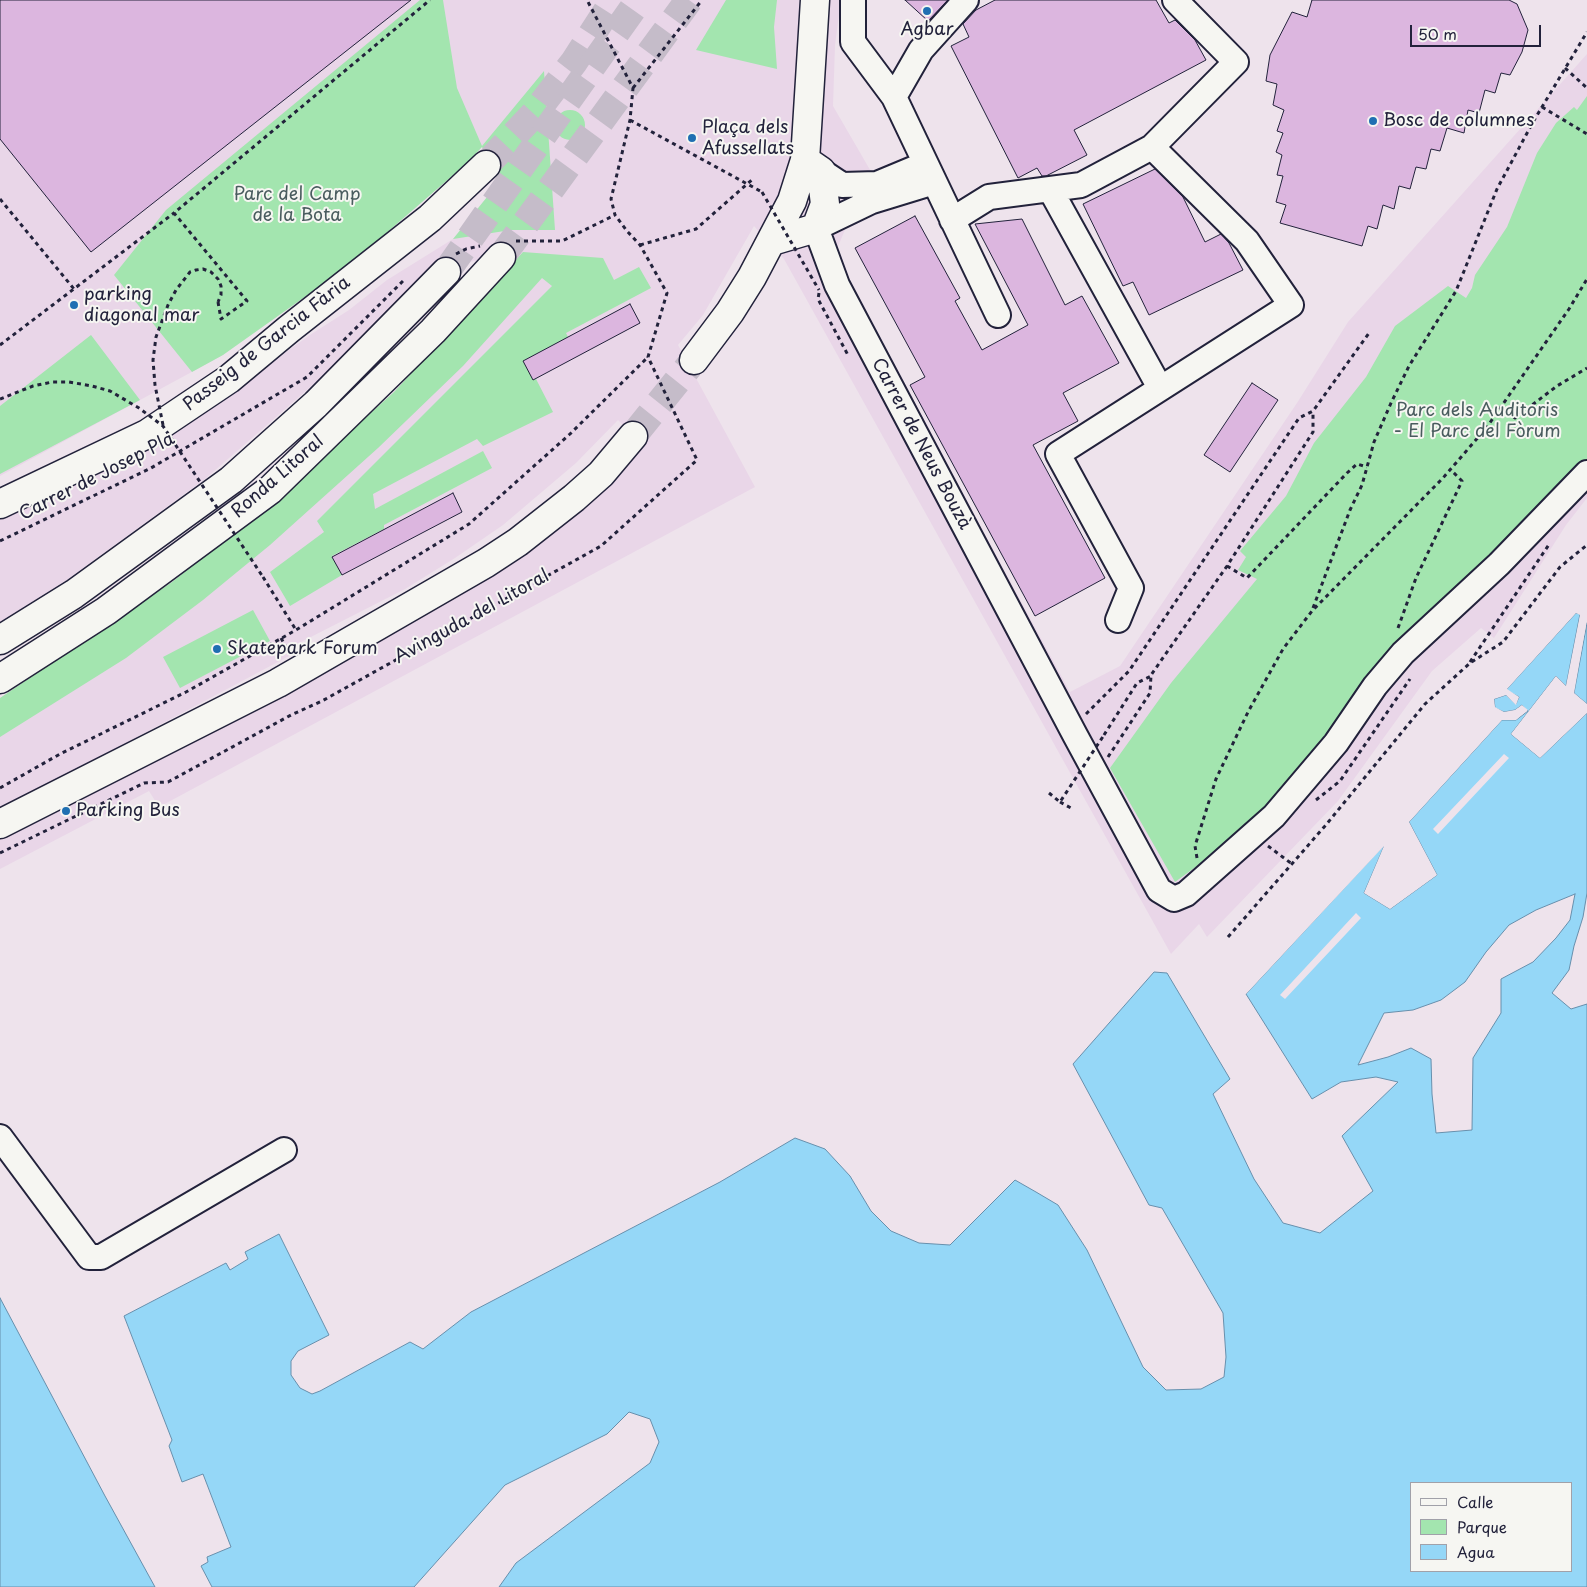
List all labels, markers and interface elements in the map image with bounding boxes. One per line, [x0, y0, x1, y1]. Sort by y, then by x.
marker: Agbar [921, 5, 933, 17]
scale bar [1412, 15, 1543, 47]
place label: Agbar [900, 19, 954, 41]
text: 50 m [1418, 22, 1457, 45]
place label: Bosc de columnes [1383, 110, 1534, 132]
marker: Bosc de columnes [1367, 115, 1379, 127]
place label: Plaça dels Afussellats [702, 117, 794, 160]
marker: Plaça dels Afussellats [686, 132, 698, 144]
park label: Parc del Camp de la Bota [233, 184, 361, 226]
street label: Passeig de Garcia Fària [179, 272, 355, 416]
place label: parking diagonal mar [84, 284, 199, 326]
marker: parking diagonal mar [68, 299, 80, 311]
street label: Carrer de Neus Bouzà [867, 355, 975, 533]
park label: Parc dels Auditoris - El Parc del Fòrum [1393, 400, 1561, 442]
street label: Carrer de Josep Pla [16, 428, 178, 526]
street label: Ronda Litoral [227, 431, 329, 523]
street label: Avinguda del Litoral [391, 565, 553, 669]
place label: Skatepark Forum [227, 638, 378, 660]
marker: Skatepark Forum [211, 643, 223, 655]
place label: Parking Bus [76, 800, 180, 822]
marker: Parking Bus [60, 805, 72, 817]
legend [1410, 1482, 1572, 1572]
text: Calle [1457, 1490, 1494, 1513]
text: Parque [1457, 1515, 1507, 1538]
text: Agua [1457, 1540, 1495, 1563]

